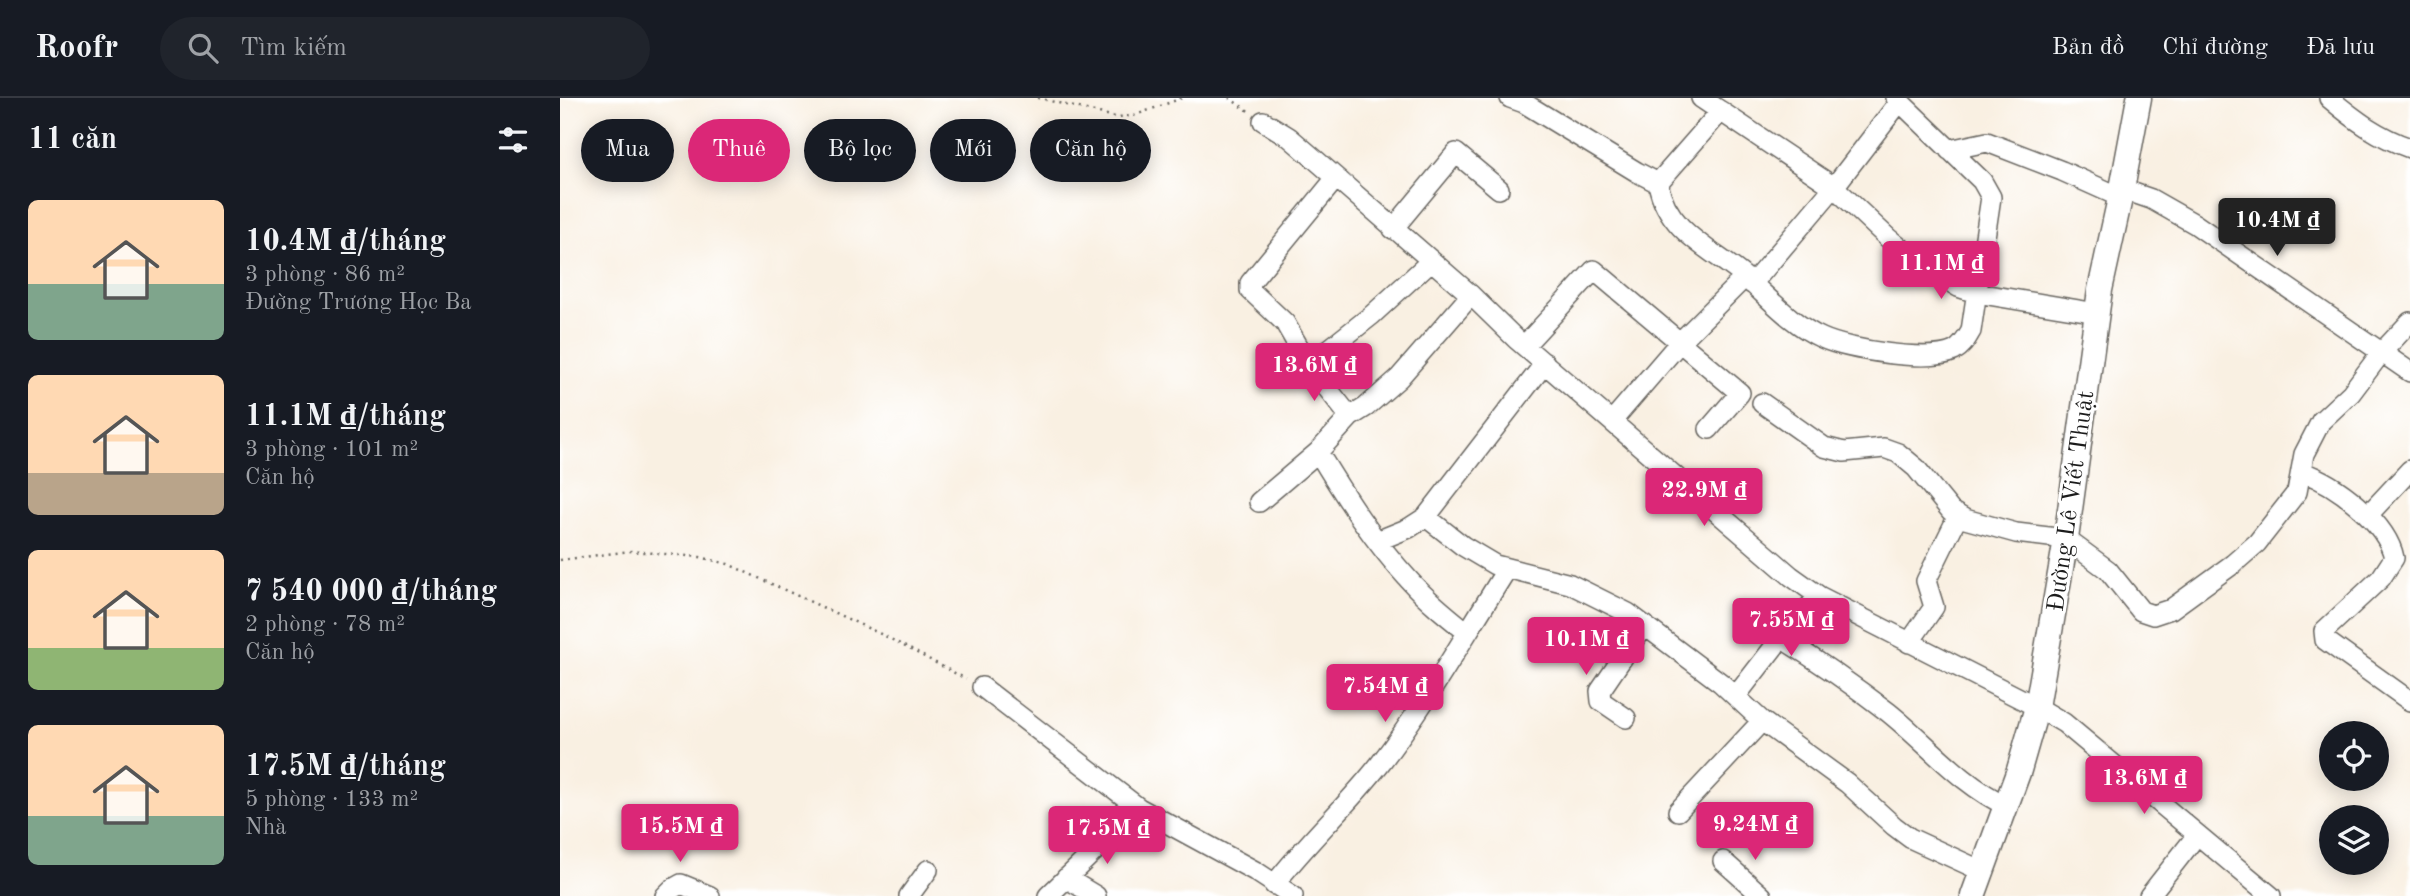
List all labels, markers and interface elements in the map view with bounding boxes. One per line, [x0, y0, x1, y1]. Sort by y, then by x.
search box [160, 17, 650, 80]
icon: search [184, 29, 222, 67]
text: Roofr [35, 32, 118, 65]
text: Tìm kiếm [240, 35, 347, 61]
text: Bản đồ [2052, 36, 2124, 60]
text: Chỉ đường [2162, 36, 2268, 60]
text: Đã lưu [2306, 36, 2375, 60]
chip: Mua [581, 119, 674, 182]
chip: Thuê [688, 119, 790, 182]
chip: Bộ lọc [804, 119, 916, 182]
chip: Mới [930, 119, 1016, 182]
chip: Căn hộ [1030, 119, 1151, 182]
icon: filters [494, 121, 532, 159]
text: 11 căn [28, 125, 117, 155]
pin: 10.4M ₫ [2212, 198, 2342, 258]
text: 10.4M ₫ [2234, 209, 2320, 232]
text: 10.4M ₫/tháng [245, 227, 446, 257]
icon: home [84, 228, 168, 312]
pin: 11.1M ₫ [1876, 242, 2006, 301]
text: 11.1M ₫ [1898, 252, 1984, 275]
text: 3 phòng · 86 m² [245, 263, 405, 286]
text: Đường Trương Học Ba [245, 291, 472, 314]
pin: 13.6M ₫ [1249, 344, 1379, 403]
text: 13.6M ₫ [1271, 354, 1357, 377]
street label: Đường Lê Viết Thuật [2044, 389, 2099, 613]
text: 11.1M ₫/tháng [245, 402, 446, 432]
icon: home [84, 403, 168, 487]
text: 3 phòng · 101 m² [245, 438, 418, 461]
text: Căn hộ [245, 466, 315, 489]
pin: 22.9M ₫ [1639, 468, 1769, 528]
text: 22.9M ₫ [1661, 479, 1747, 502]
text: 7 540 000 ₫/tháng [245, 577, 497, 607]
icon: home [84, 578, 168, 662]
pin: 7.55M ₫ [1726, 598, 1856, 658]
text: 7.55M ₫ [1748, 609, 1834, 632]
text: 2 phòng · 78 m² [245, 613, 405, 636]
pin: 10.1M ₫ [1521, 618, 1651, 677]
text: 10.1M ₫ [1543, 628, 1629, 651]
text: Căn hộ [245, 641, 315, 664]
pin: 7.54M ₫ [1320, 664, 1450, 724]
text: 7.54M ₫ [1342, 675, 1428, 698]
map controls [2319, 721, 2389, 875]
button: locate [2319, 721, 2389, 791]
text: 17.5M ₫/tháng [245, 752, 446, 782]
icon: home [84, 753, 168, 837]
pin: 13.6M ₫ [2079, 756, 2209, 816]
text: 13.6M ₫ [2101, 767, 2187, 790]
text: 5 phòng · 133 m² [245, 788, 418, 811]
pin: 9.24M ₫ [1690, 802, 1820, 862]
pin: 15.5M ₫ [615, 804, 745, 864]
button: layers [2319, 805, 2389, 875]
pin: 17.5M ₫ [1042, 806, 1172, 866]
text: 9.24M ₫ [1712, 813, 1798, 836]
text: 15.5M ₫ [637, 815, 723, 838]
text: Nhà [245, 816, 287, 839]
text: 17.5M ₫ [1064, 817, 1150, 840]

